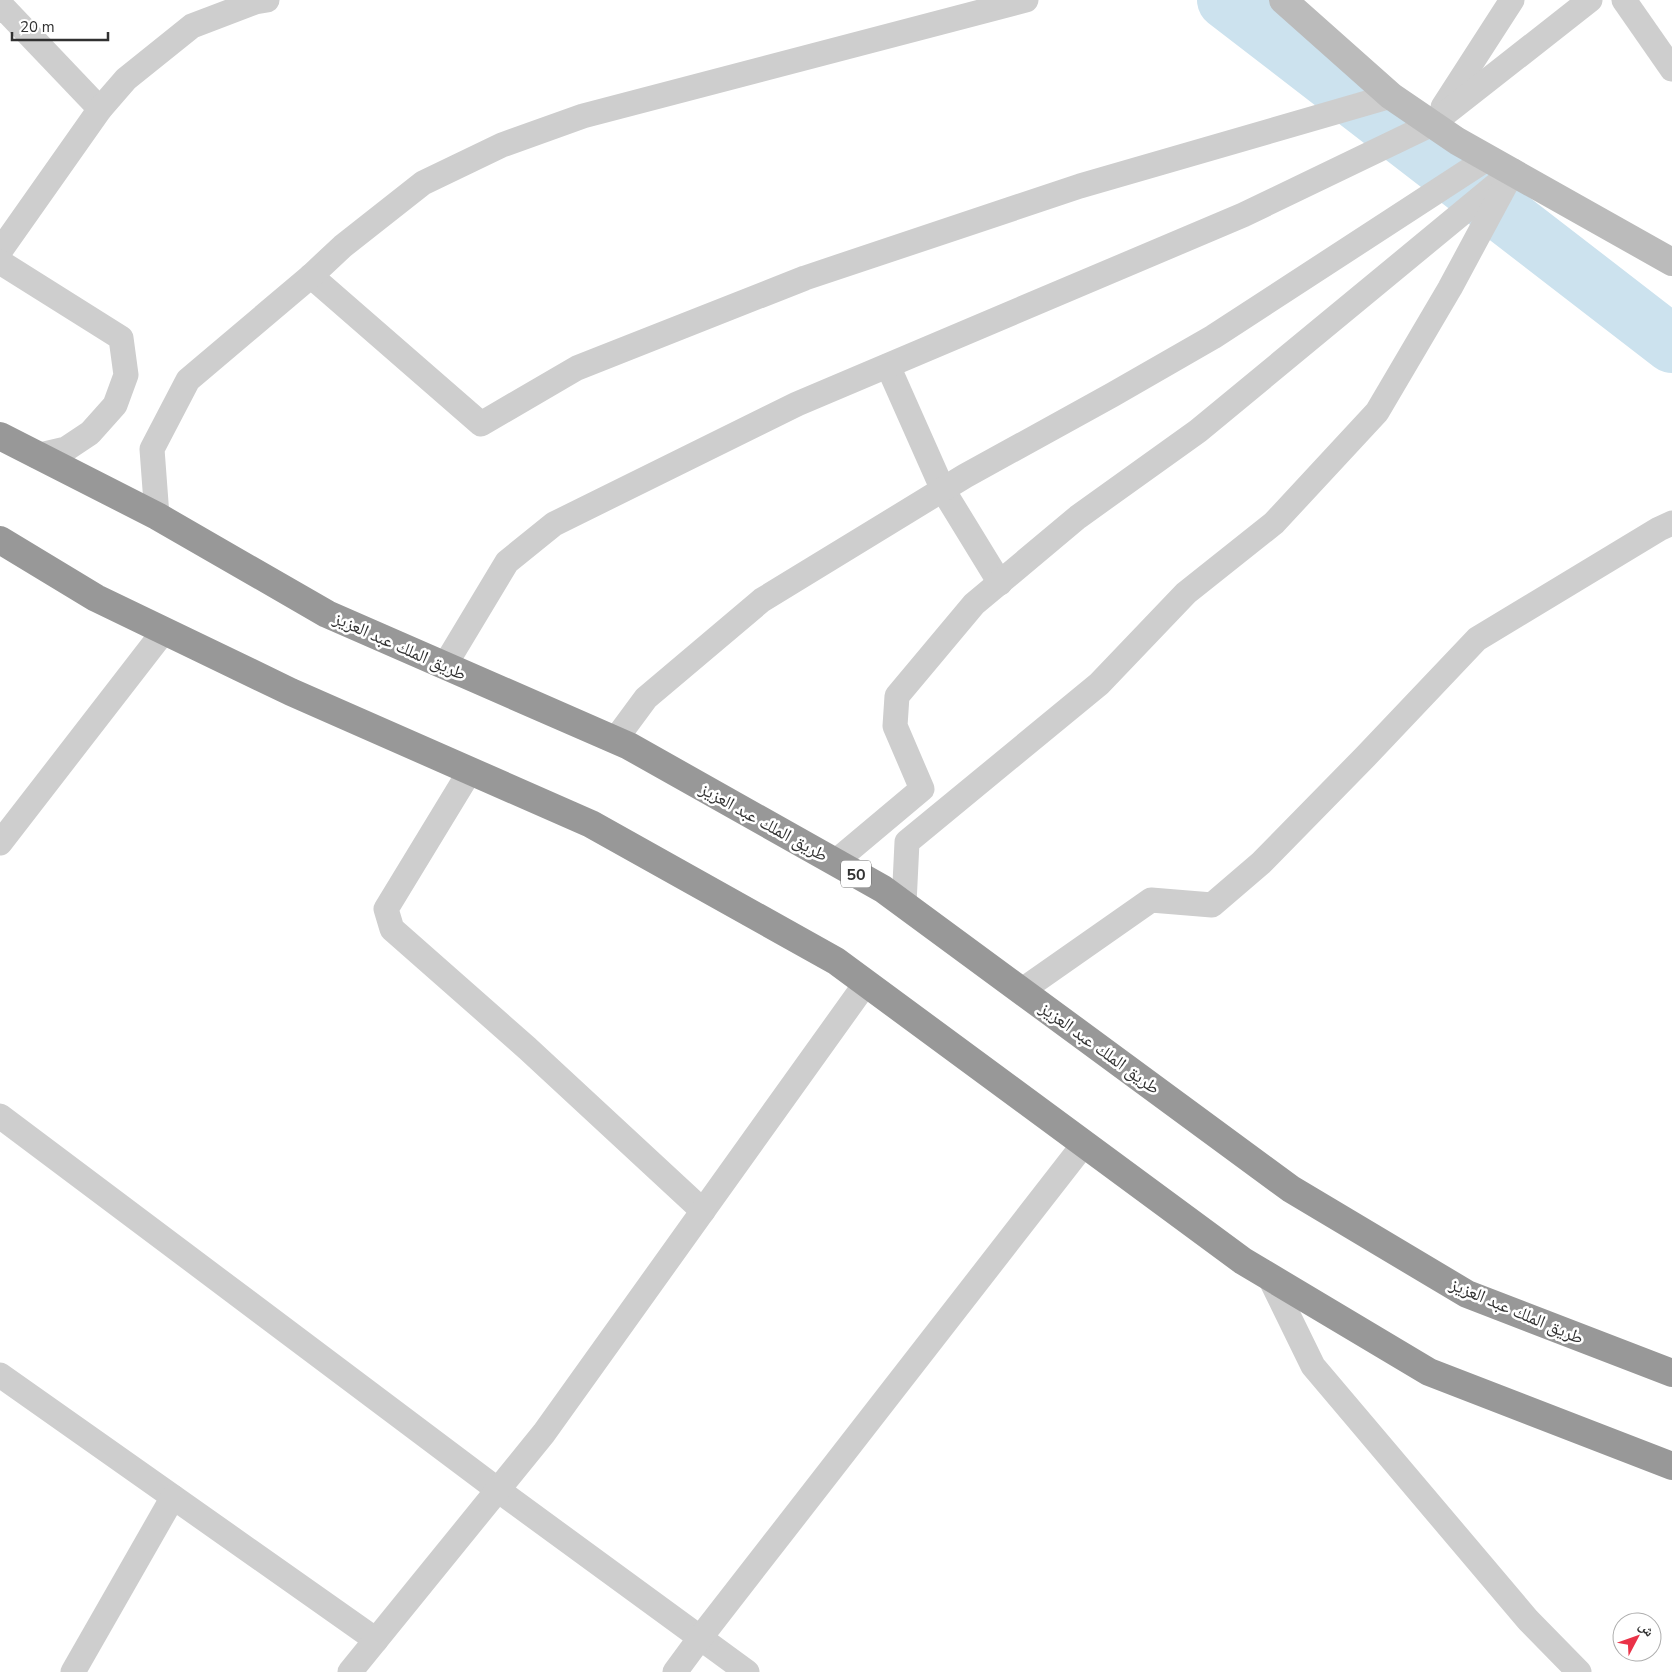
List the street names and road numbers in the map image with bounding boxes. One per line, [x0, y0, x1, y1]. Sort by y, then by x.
street label: طريق الملك عبد العزيز [329, 606, 470, 686]
street label: طريق الملك عبد العزيز [695, 776, 832, 867]
road number: 50 [841, 861, 871, 888]
street label: طريق الملك عبد العزيز [1034, 996, 1165, 1100]
street label: طريق الملك عبد العزيز [1446, 1272, 1588, 1350]

